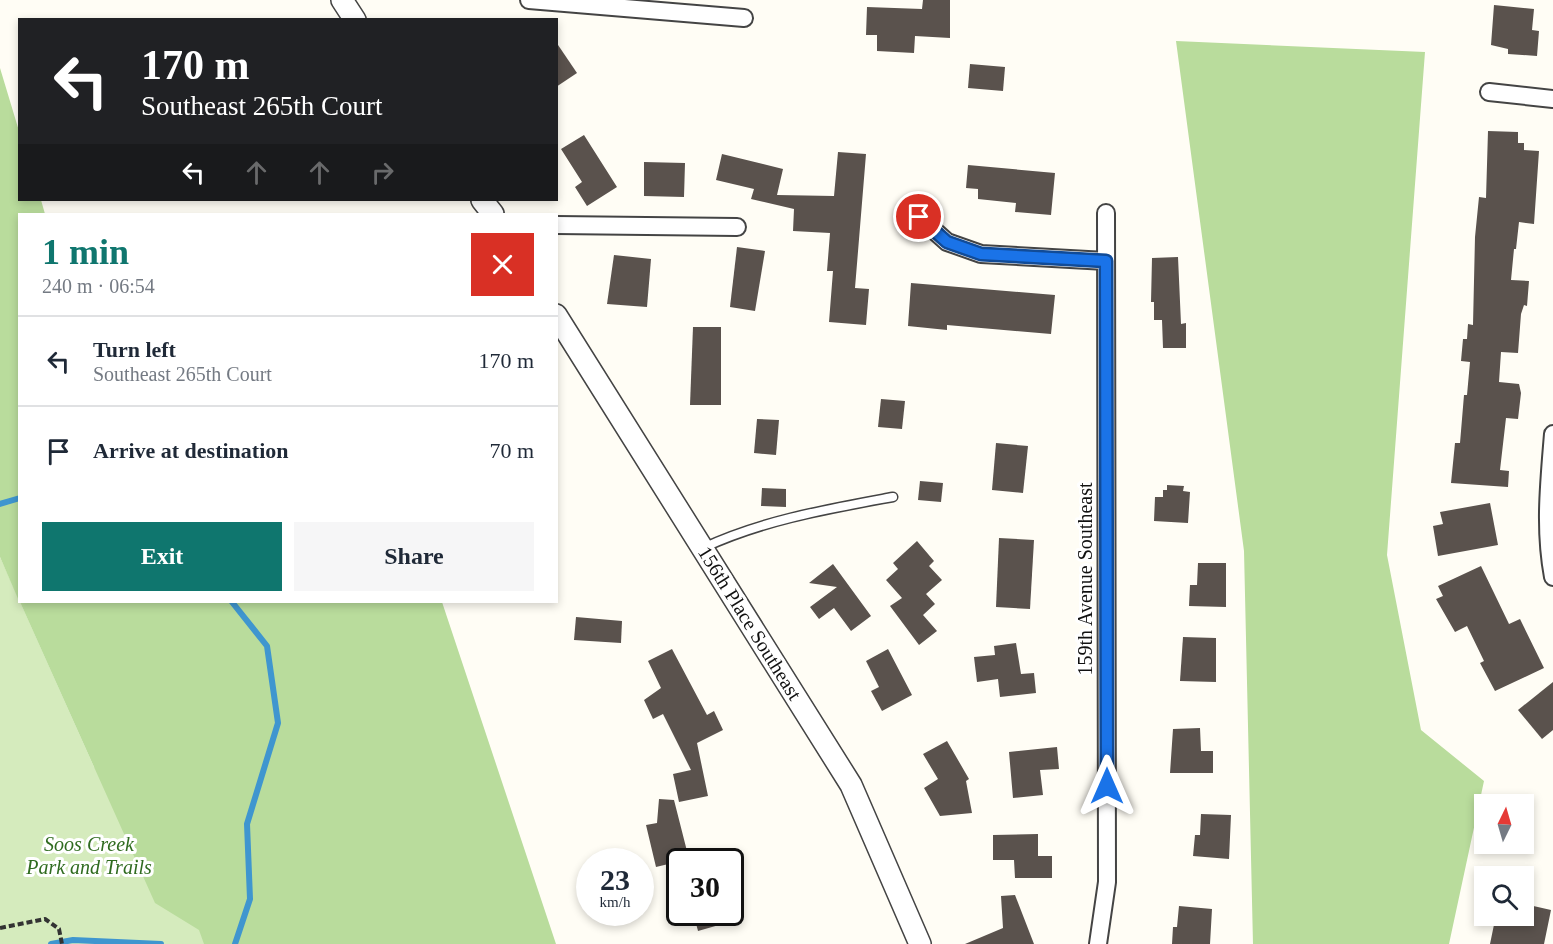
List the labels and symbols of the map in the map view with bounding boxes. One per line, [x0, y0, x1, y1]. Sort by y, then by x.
pin [893, 191, 944, 242]
street label: 159th Avenue Southeast [1074, 482, 1096, 675]
street label: 156th Place Southeast [694, 542, 806, 704]
position arrow [1075, 754, 1139, 818]
north arrow [1474, 794, 1534, 854]
park label: Soos Creek Park and Trails [25, 833, 152, 878]
speed limit sign: 30 [666, 848, 744, 926]

